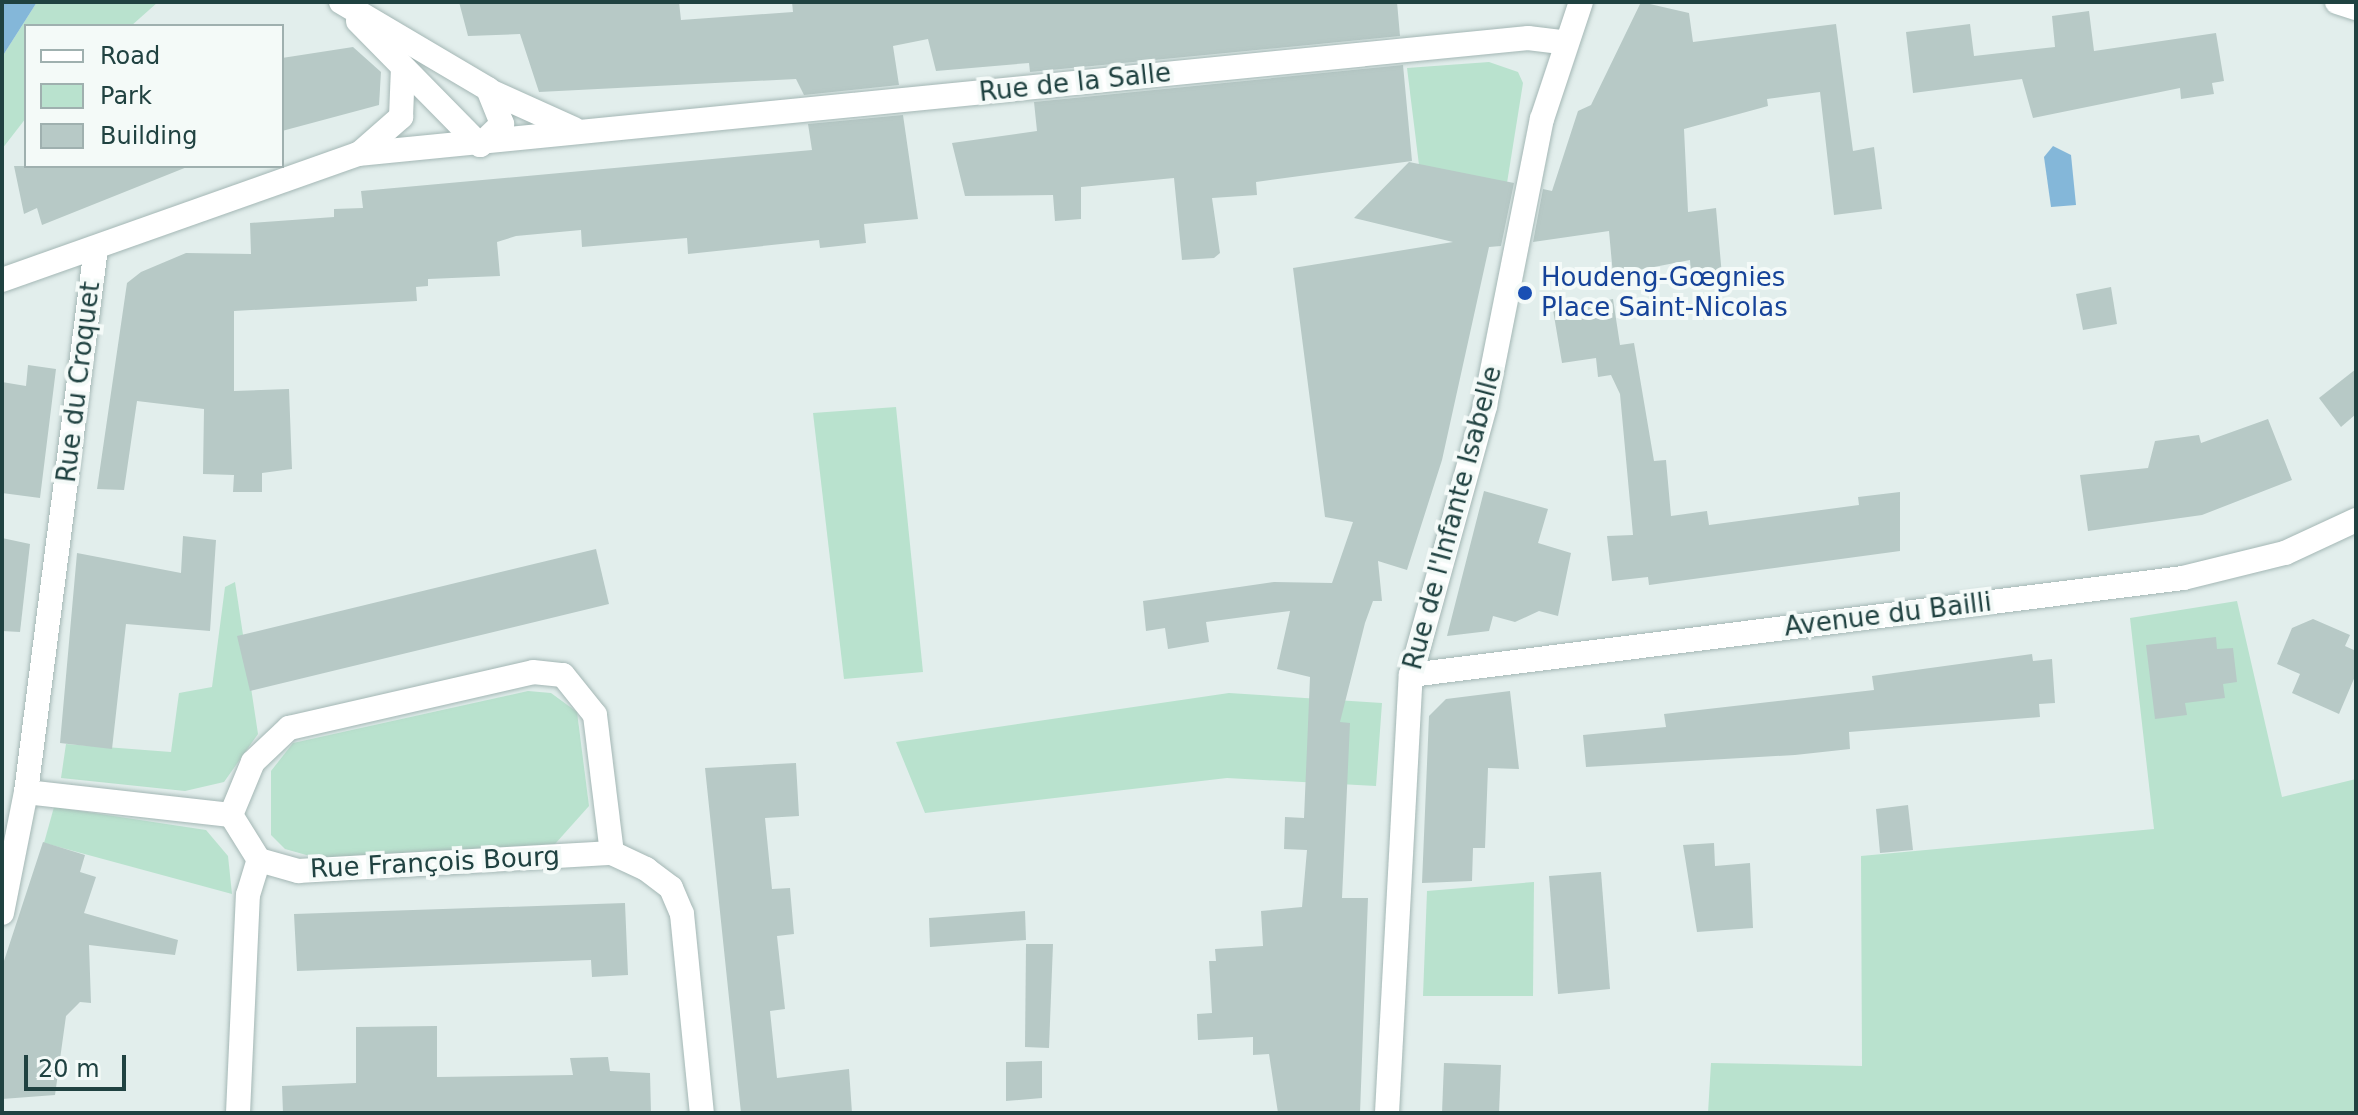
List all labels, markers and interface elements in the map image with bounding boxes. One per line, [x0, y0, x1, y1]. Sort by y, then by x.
legend [24, 24, 284, 168]
text: Road [100, 42, 160, 70]
street label: Rue de la Salle [978, 57, 1172, 109]
text: Park [100, 82, 152, 110]
text: Building [100, 122, 197, 150]
place label: Houdeng-Gœgnies Place Saint-Nicolas [1541, 262, 1788, 324]
street label: Rue du Croquet [51, 280, 107, 484]
marker: Houdeng-Gœgnies Place Saint-Nicolas [1516, 284, 1534, 302]
street label: Rue de l'Infante Isabelle [1397, 363, 1509, 673]
street label: Avenue du Bailli [1782, 587, 1994, 643]
street label: Rue François Bourg [309, 841, 561, 885]
scale bar [28, 1039, 130, 1089]
text: 20 m [38, 1055, 100, 1083]

